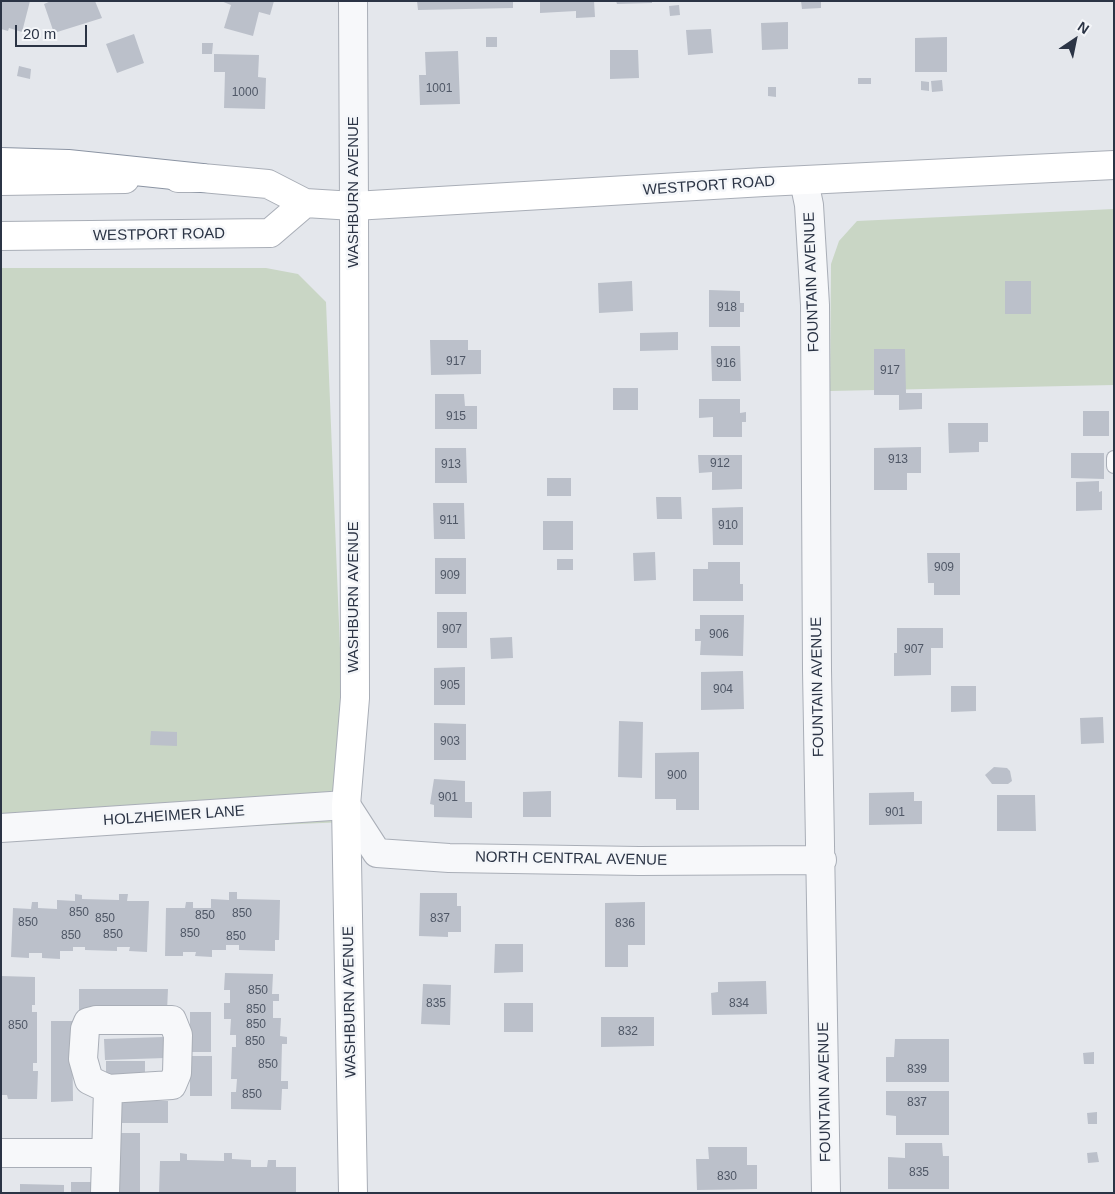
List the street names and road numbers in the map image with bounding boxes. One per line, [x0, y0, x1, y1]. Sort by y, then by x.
street label: WASHBURN AVENUE [345, 116, 363, 268]
street label: WESTPORT ROAD [642, 172, 776, 200]
street label: FOUNTAIN AVENUE [801, 212, 823, 352]
street label: WESTPORT ROAD [93, 225, 225, 245]
street label: WASHBURN AVENUE [345, 521, 363, 673]
street label: FOUNTAIN AVENUE [808, 617, 828, 757]
street label: HOLZHEIMER LANE [103, 802, 245, 830]
street label: NORTH CENTRAL AVENUE [475, 848, 667, 870]
street label: WASHBURN AVENUE [340, 926, 360, 1078]
street label: FOUNTAIN AVENUE [815, 1022, 835, 1162]

